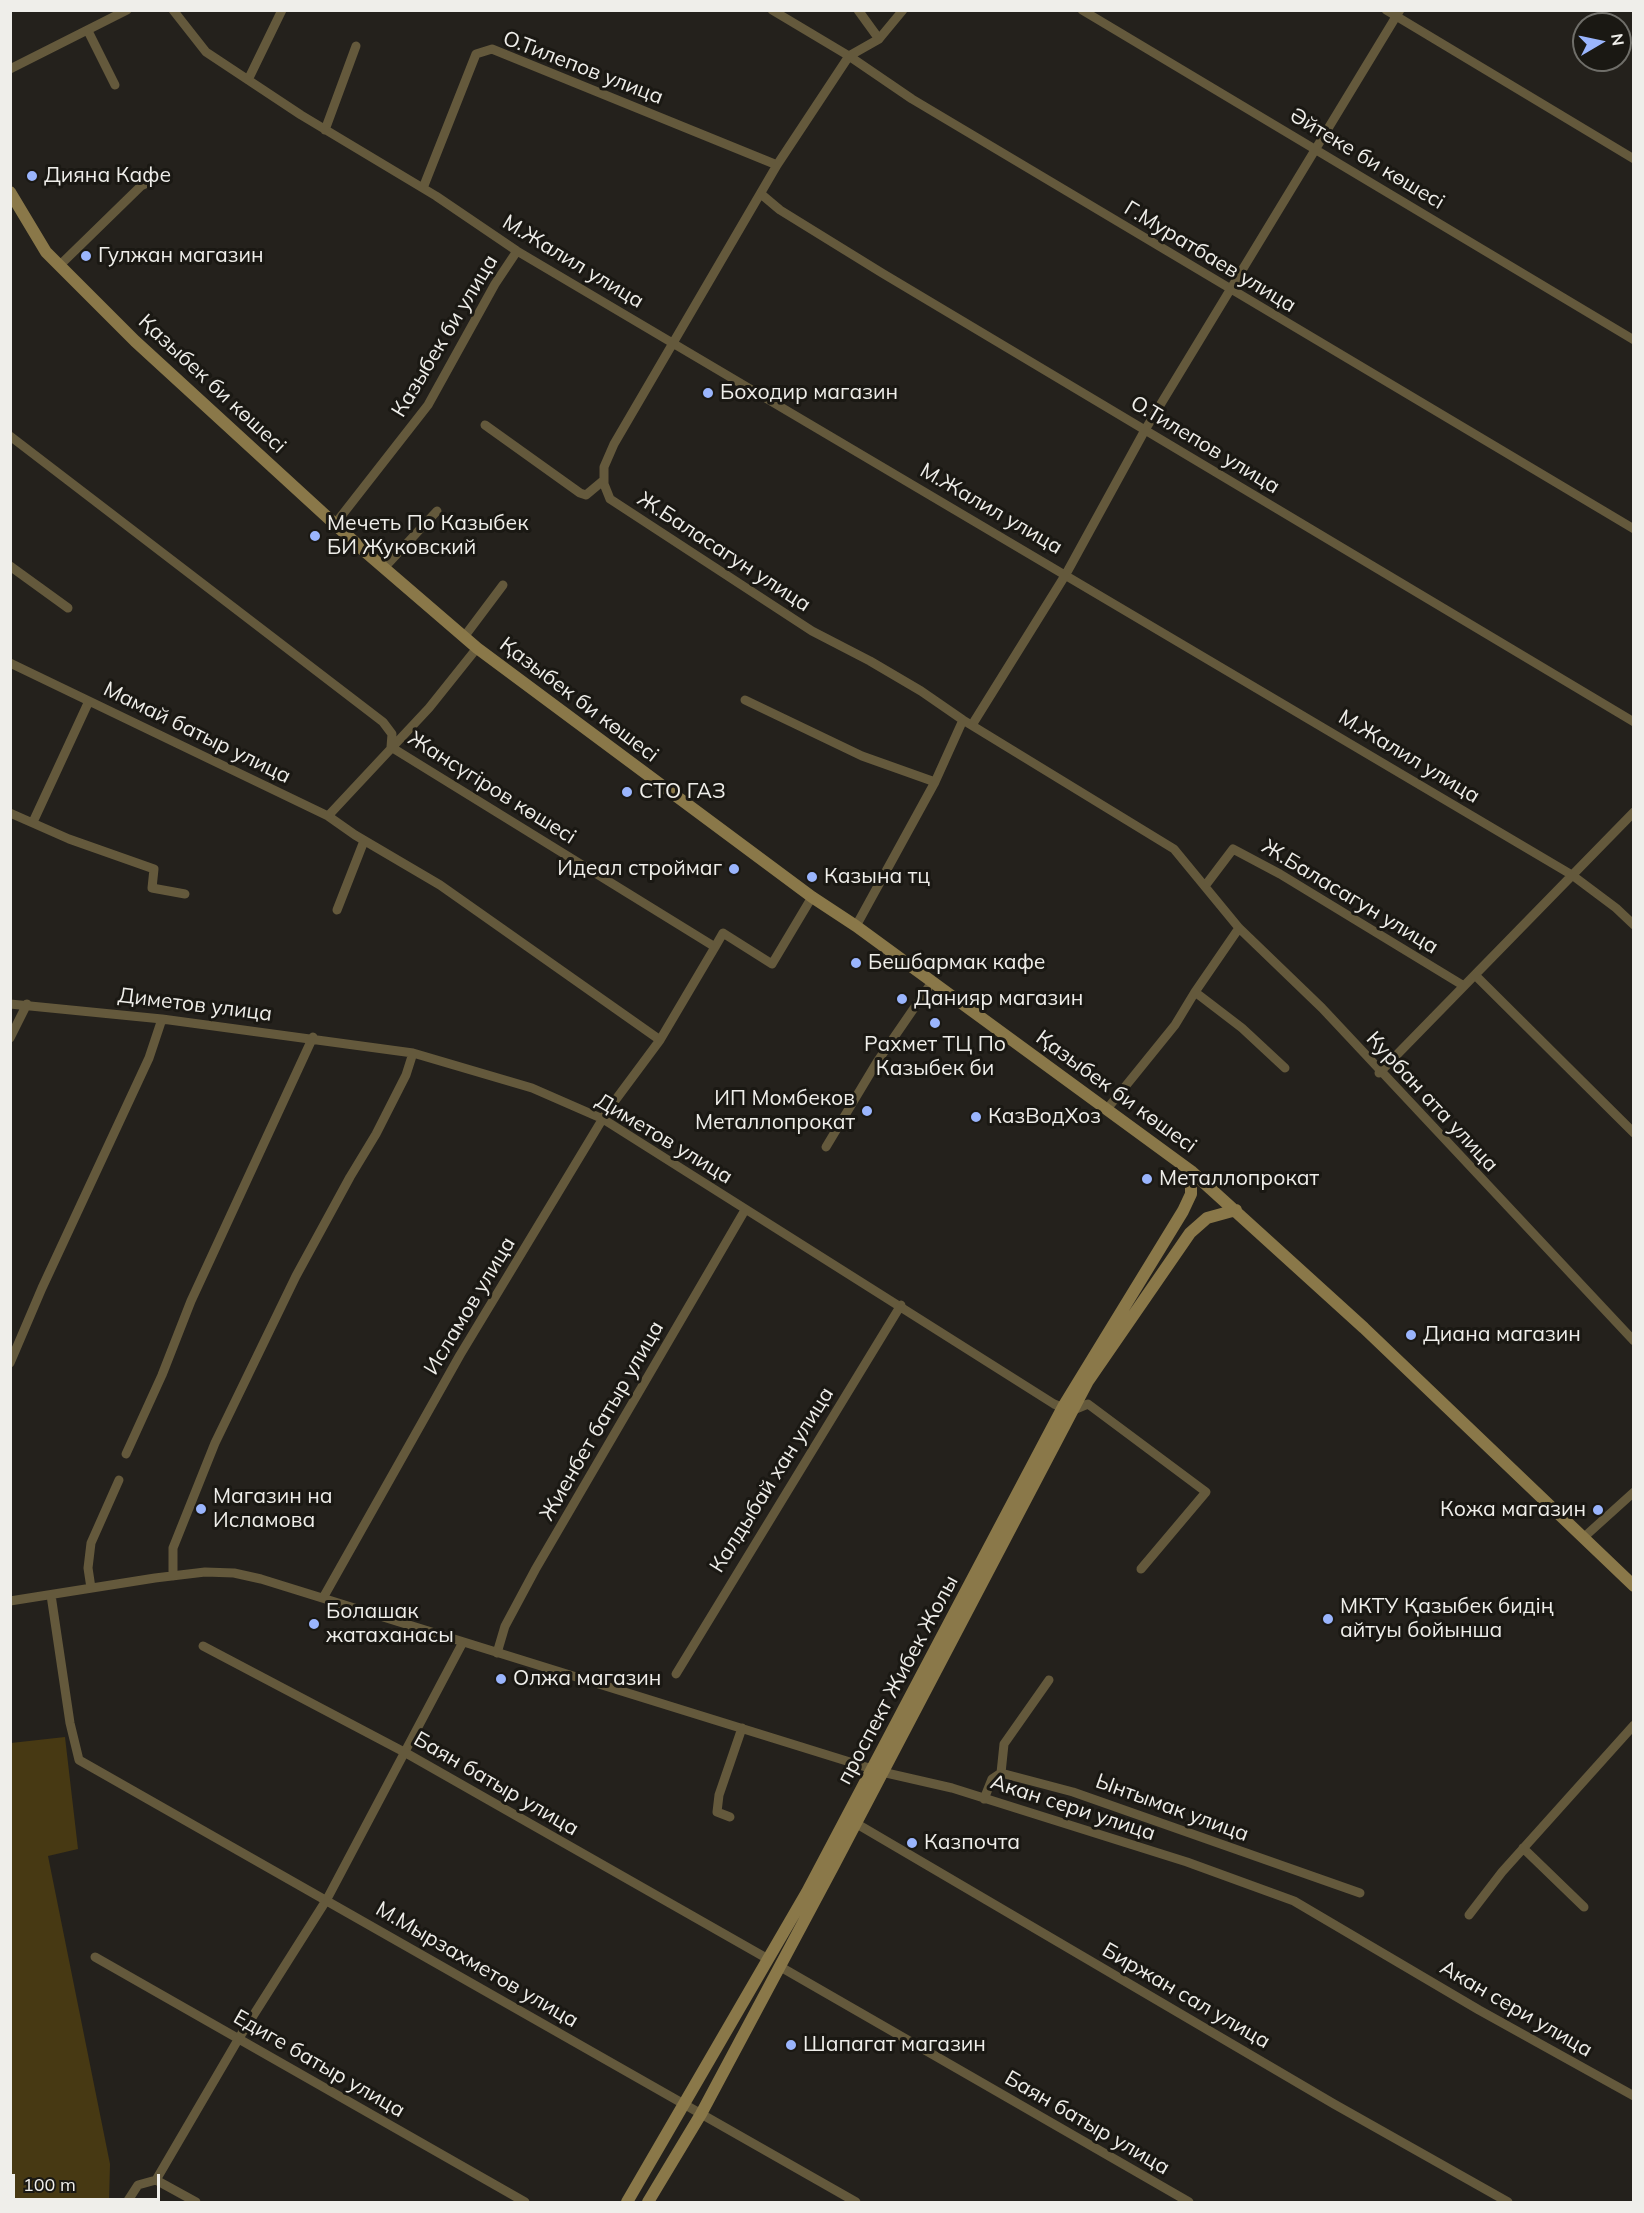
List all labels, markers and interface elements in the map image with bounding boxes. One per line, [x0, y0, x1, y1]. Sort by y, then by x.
north arrow [1572, 12, 1632, 72]
street label: О.Тилепов улица [499, 26, 667, 110]
text: N [1607, 32, 1629, 47]
street label: Әйтеке би көшесі [1285, 103, 1449, 215]
place label: Дияна Кафе [44, 163, 171, 189]
marker: Дияна Кафе [25, 169, 39, 183]
street label: Г.Муратбаев улица [1119, 196, 1301, 318]
street label: М.Жалил улица [498, 210, 648, 314]
place label: Гулжан магазин [98, 243, 263, 269]
marker: Гулжан магазин [79, 249, 93, 263]
street label: Казыбек би улица [387, 250, 503, 422]
street label: Қазыбек би көшесі [133, 309, 291, 459]
place label: Боходир магазин [720, 380, 898, 406]
marker: Боходир магазин [701, 386, 715, 400]
street label: О.Тилепов улица [1126, 390, 1284, 500]
street label: М.Жалил улица [915, 458, 1067, 560]
street label: Ж.Баласагун улица [633, 487, 815, 617]
place label: Мечеть По Казыбек БИ Жуковский [327, 511, 528, 561]
marker: Мечеть По Казыбек БИ Жуковский [308, 529, 322, 543]
street label: Қазыбек би көшесі [495, 632, 663, 768]
street label: Мамай батыр улица [99, 677, 295, 789]
street label: М.Жалил улица [1334, 705, 1484, 809]
street label: Жансүгіров көшесі [403, 726, 581, 850]
place label: СТО ГАЗ [639, 779, 726, 805]
marker: СТО ГАЗ [620, 785, 634, 799]
street label: Ж.Баласагун улица [1257, 834, 1443, 960]
place label: Идеал строймаг [557, 856, 722, 882]
marker: Идеал строймаг [727, 862, 741, 876]
place label: Казына тц [824, 864, 930, 890]
marker: Казына тц [805, 870, 819, 884]
place label: Бешбармак кафе [868, 950, 1045, 976]
marker: Бешбармак кафе [849, 956, 863, 970]
street label: Диметов улица [116, 983, 274, 1027]
place label: Данияр магазин [914, 986, 1083, 1012]
marker: Данияр магазин [895, 992, 909, 1006]
marker: Рахмет ТЦ По Казыбек би [928, 1016, 942, 1030]
street label: Қазыбек би көшесі [1031, 1025, 1201, 1159]
street label: Курбан ата улица [1361, 1027, 1503, 1177]
place label: Рахмет ТЦ По Казыбек би [864, 1032, 1006, 1082]
place label: ИП Момбеков Металлопрокат [695, 1086, 855, 1136]
street label: Диметов улица [591, 1088, 737, 1190]
marker: ИП Момбеков Металлопрокат [860, 1104, 874, 1118]
place label: КазВодХоз [988, 1104, 1101, 1130]
marker: КазВодХоз [969, 1110, 983, 1124]
place label: Металлопрокат [1159, 1166, 1319, 1192]
marker: Металлопрокат [1140, 1172, 1154, 1186]
street label: Исламов улица [419, 1233, 521, 1379]
street label: Жиенбет батыр улица [535, 1317, 669, 1525]
place label: Диана магазин [1423, 1322, 1581, 1348]
marker: Диана магазин [1404, 1328, 1418, 1342]
street label: Калдыбай хан улица [705, 1383, 839, 1577]
place label: Магазин на Исламова [213, 1484, 333, 1534]
place label: Кожа магазин [1440, 1497, 1586, 1523]
marker: Магазин на Исламова [194, 1502, 208, 1516]
marker: Кожа магазин [1591, 1503, 1605, 1517]
street label: проспект Жибек Жолы [832, 1571, 964, 1789]
place label: МКТУ Қазыбек бидің айтуы бойынша [1340, 1594, 1553, 1644]
place label: Болашак жатаханасы [326, 1599, 454, 1649]
marker: МКТУ Қазыбек бидің айтуы бойынша [1321, 1612, 1335, 1626]
marker: Болашак жатаханасы [307, 1617, 321, 1631]
place label: Олжа магазин [513, 1666, 661, 1692]
marker: Олжа магазин [494, 1672, 508, 1686]
street label: Баян батыр улица [409, 1727, 583, 1841]
street label: Акан сери улица [987, 1769, 1159, 1847]
street label: Ынтымак улица [1092, 1769, 1252, 1847]
place label: Казпочта [924, 1830, 1020, 1856]
marker: Казпочта [905, 1836, 919, 1850]
street label: М.Мырзахметов улица [371, 1897, 583, 2033]
street label: Биржан сал улица [1098, 1938, 1274, 2054]
street label: Акан сери улица [1435, 1955, 1597, 2063]
street label: Едиге батыр улица [229, 2005, 409, 2123]
place label: Шапагат магазин [803, 2032, 986, 2058]
marker: Шапагат магазин [784, 2038, 798, 2052]
street label: Баян батыр улица [1000, 2066, 1174, 2180]
scale bar [15, 2162, 164, 2200]
text: 100 m [23, 2173, 76, 2196]

